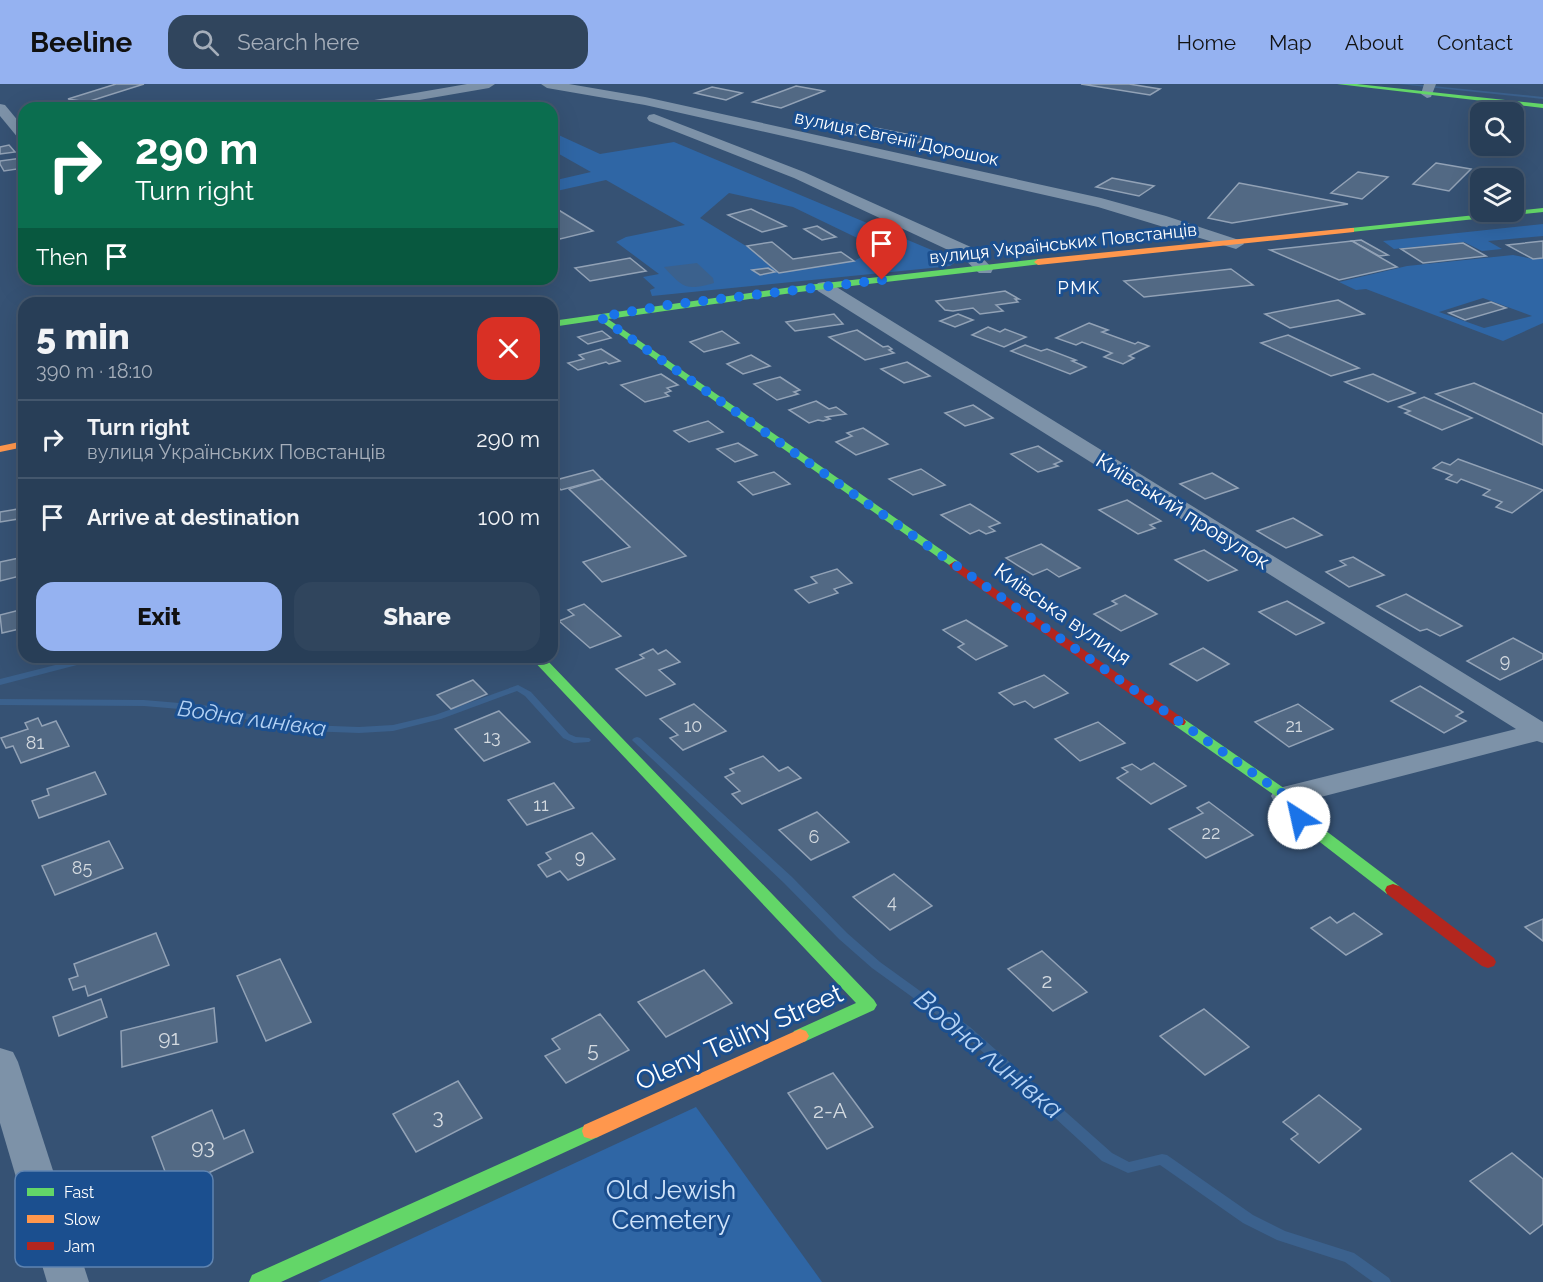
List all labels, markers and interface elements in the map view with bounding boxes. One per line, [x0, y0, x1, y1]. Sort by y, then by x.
search box [168, 15, 588, 69]
text: Beeline [30, 26, 132, 59]
icon: search [189, 26, 222, 59]
text: Search here [237, 29, 359, 55]
text: Home [1177, 30, 1236, 55]
text: Map [1269, 30, 1312, 55]
text: About [1345, 30, 1404, 55]
text: Contact [1437, 30, 1513, 55]
map controls [1470, 102, 1524, 222]
button: search [1470, 102, 1524, 156]
street label: вулиця Євгенії Дорошок [793, 106, 1001, 170]
text: 290 m [135, 125, 258, 174]
icon: right [36, 126, 114, 204]
button: layers [1470, 168, 1524, 222]
text: Turn right [135, 175, 254, 206]
pin [856, 218, 907, 280]
street label: вулиця Українських Повстанців [928, 219, 1198, 267]
icon: arrive [865, 227, 898, 260]
icon: arrive [100, 240, 133, 273]
text: Then [36, 244, 88, 270]
district label: PMK [1057, 277, 1101, 298]
text: 5 min [36, 315, 130, 357]
button: close [477, 317, 540, 380]
text: 390 m · 18:10 [36, 359, 153, 383]
text: Turn right [87, 414, 190, 440]
icon: right [36, 423, 69, 456]
text: 290 m [476, 426, 540, 452]
text: вулиця Українських Повстанців [87, 440, 386, 464]
street label: Київський провулок [1092, 447, 1274, 575]
icon: arrive [36, 501, 69, 534]
text: Arrive at destination [87, 504, 300, 530]
text: 100 m [478, 504, 540, 530]
street label: Київська вулиця [990, 558, 1136, 670]
button: Exit [36, 582, 282, 651]
button: Share [294, 582, 540, 651]
house number: 9 [1500, 650, 1510, 671]
water label: Водна линівка [176, 695, 328, 741]
house number: 10 [684, 715, 702, 736]
house number: 21 [1285, 715, 1303, 736]
house number: 13 [483, 726, 501, 747]
house number: 81 [26, 732, 44, 753]
position arrow [1267, 786, 1331, 850]
house number: 11 [533, 794, 549, 815]
house number: 22 [1202, 822, 1220, 843]
house number: 6 [809, 826, 820, 847]
house number: 9 [575, 846, 585, 867]
house number: 85 [72, 857, 92, 878]
house number: 4 [887, 891, 897, 912]
house number: 2 [1042, 968, 1052, 993]
street label: Oleny Telihy Street [631, 978, 848, 1096]
water label: Водна линівка [909, 983, 1069, 1125]
house number: 91 [158, 1025, 180, 1050]
house number: 5 [587, 1037, 599, 1062]
house number: 2-А [813, 1098, 847, 1123]
house number: 3 [432, 1104, 444, 1129]
house number: 93 [191, 1134, 215, 1159]
legend [15, 1171, 213, 1267]
park label: Old Jewish Cemetery [606, 1175, 736, 1235]
text: Fast [64, 1183, 95, 1202]
text: Slow [64, 1210, 100, 1229]
text: Jam [64, 1237, 95, 1256]

